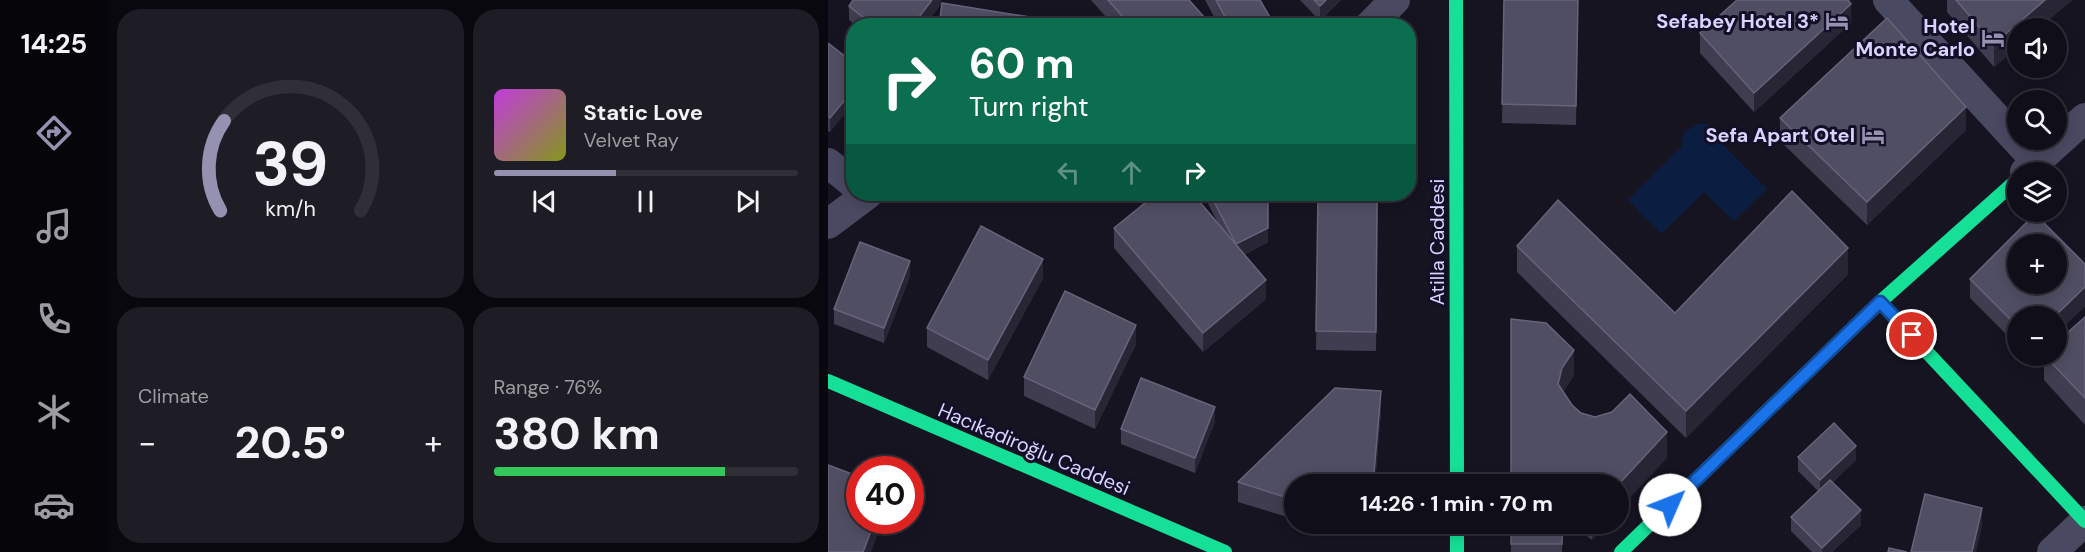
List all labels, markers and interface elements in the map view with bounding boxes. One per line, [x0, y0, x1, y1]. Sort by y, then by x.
place label: Sefabey Hotel 3* [1656, 8, 1819, 34]
hotel icon: Sefabey Hotel 3* [1824, 8, 1850, 34]
place label: Hotel Monte Carlo [1855, 13, 1975, 62]
map controls [2007, 18, 2067, 366]
button: sound [2007, 18, 2067, 78]
hotel icon: Hotel Monte Carlo [1980, 25, 2006, 51]
text: 14:25 [21, 26, 87, 61]
text: 60 m [969, 36, 1075, 91]
icon: right [870, 42, 948, 120]
text: Turn right [969, 89, 1089, 124]
button: search [2007, 90, 2067, 150]
text: Static Love [584, 98, 703, 127]
icon: directions [33, 112, 75, 154]
place label: Sefa Apart Otel [1705, 122, 1855, 148]
hotel icon: Sefa Apart Otel [1860, 122, 1886, 148]
text: 39 [252, 123, 328, 204]
text: Velvet Ray [584, 127, 679, 153]
icon: left [1052, 156, 1085, 189]
icon: ahead [1115, 156, 1148, 189]
icon: right [1178, 156, 1211, 189]
button: layers [2007, 162, 2067, 222]
street label: Atilla Caddesi [1424, 179, 1450, 305]
icon: previous [528, 185, 561, 218]
icon: pause [629, 185, 662, 218]
icon: next [731, 185, 764, 218]
text: km/h [265, 195, 316, 223]
icon: music [33, 205, 75, 247]
button: + [2007, 234, 2067, 294]
icon: phone [33, 298, 75, 340]
button: − [2007, 306, 2067, 366]
pin [1886, 309, 1937, 360]
icon: arrive [1895, 318, 1928, 351]
text: Range · 76% [494, 374, 602, 400]
text: Climate [138, 383, 209, 409]
icon: climate [33, 391, 75, 433]
street label: Hacıkadiroğlu Caddesi [934, 397, 1134, 501]
text: 380 km [494, 404, 660, 463]
text: 20.5° [235, 413, 346, 472]
text: − [138, 421, 156, 464]
text: + [424, 421, 442, 464]
speed limit sign: 40 [846, 456, 924, 534]
position arrow [1638, 473, 1702, 537]
icon: car [33, 484, 75, 526]
text: 14:26 · 1 min · 70 m [1360, 489, 1553, 518]

